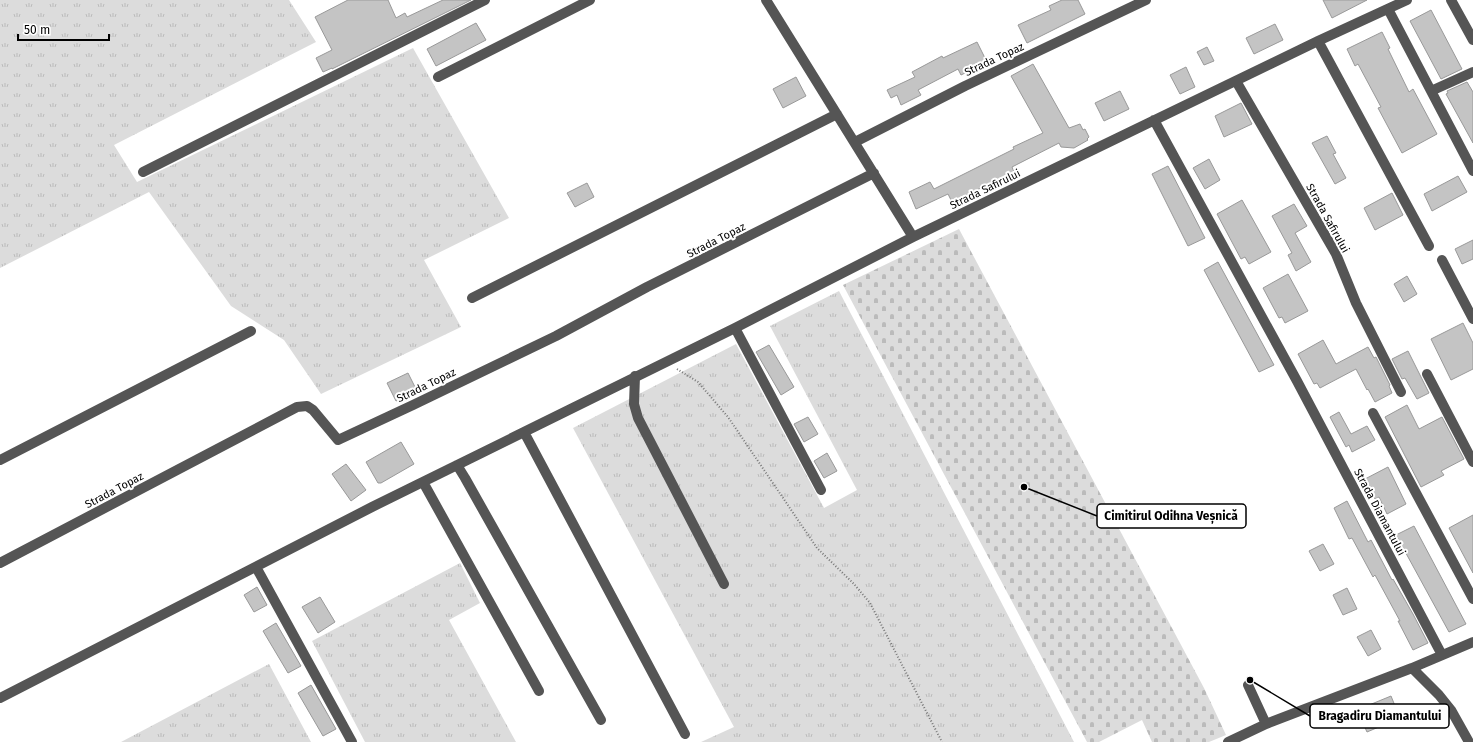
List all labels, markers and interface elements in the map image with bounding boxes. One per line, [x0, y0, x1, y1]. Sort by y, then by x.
scale bar [18, 16, 109, 42]
text: 50 m [24, 23, 50, 37]
street label: Strada Topaz [962, 40, 1026, 79]
street label: Strada Safirului [948, 167, 1023, 212]
street label: Strada Safirului [1303, 181, 1352, 255]
street label: Strada Topaz [685, 220, 748, 261]
street label: Strada Topaz [395, 365, 458, 405]
street label: Strada Diamantului [1351, 467, 1408, 558]
street label: Strada Topaz [83, 470, 146, 511]
callout: Cimitirul Odihna Veșnică [1097, 504, 1246, 528]
text: Cimitirul Odihna Veșnică [1104, 509, 1238, 524]
callout: Bragadiru Diamantului [1310, 704, 1449, 728]
text: Bragadiru Diamantului [1319, 709, 1442, 723]

